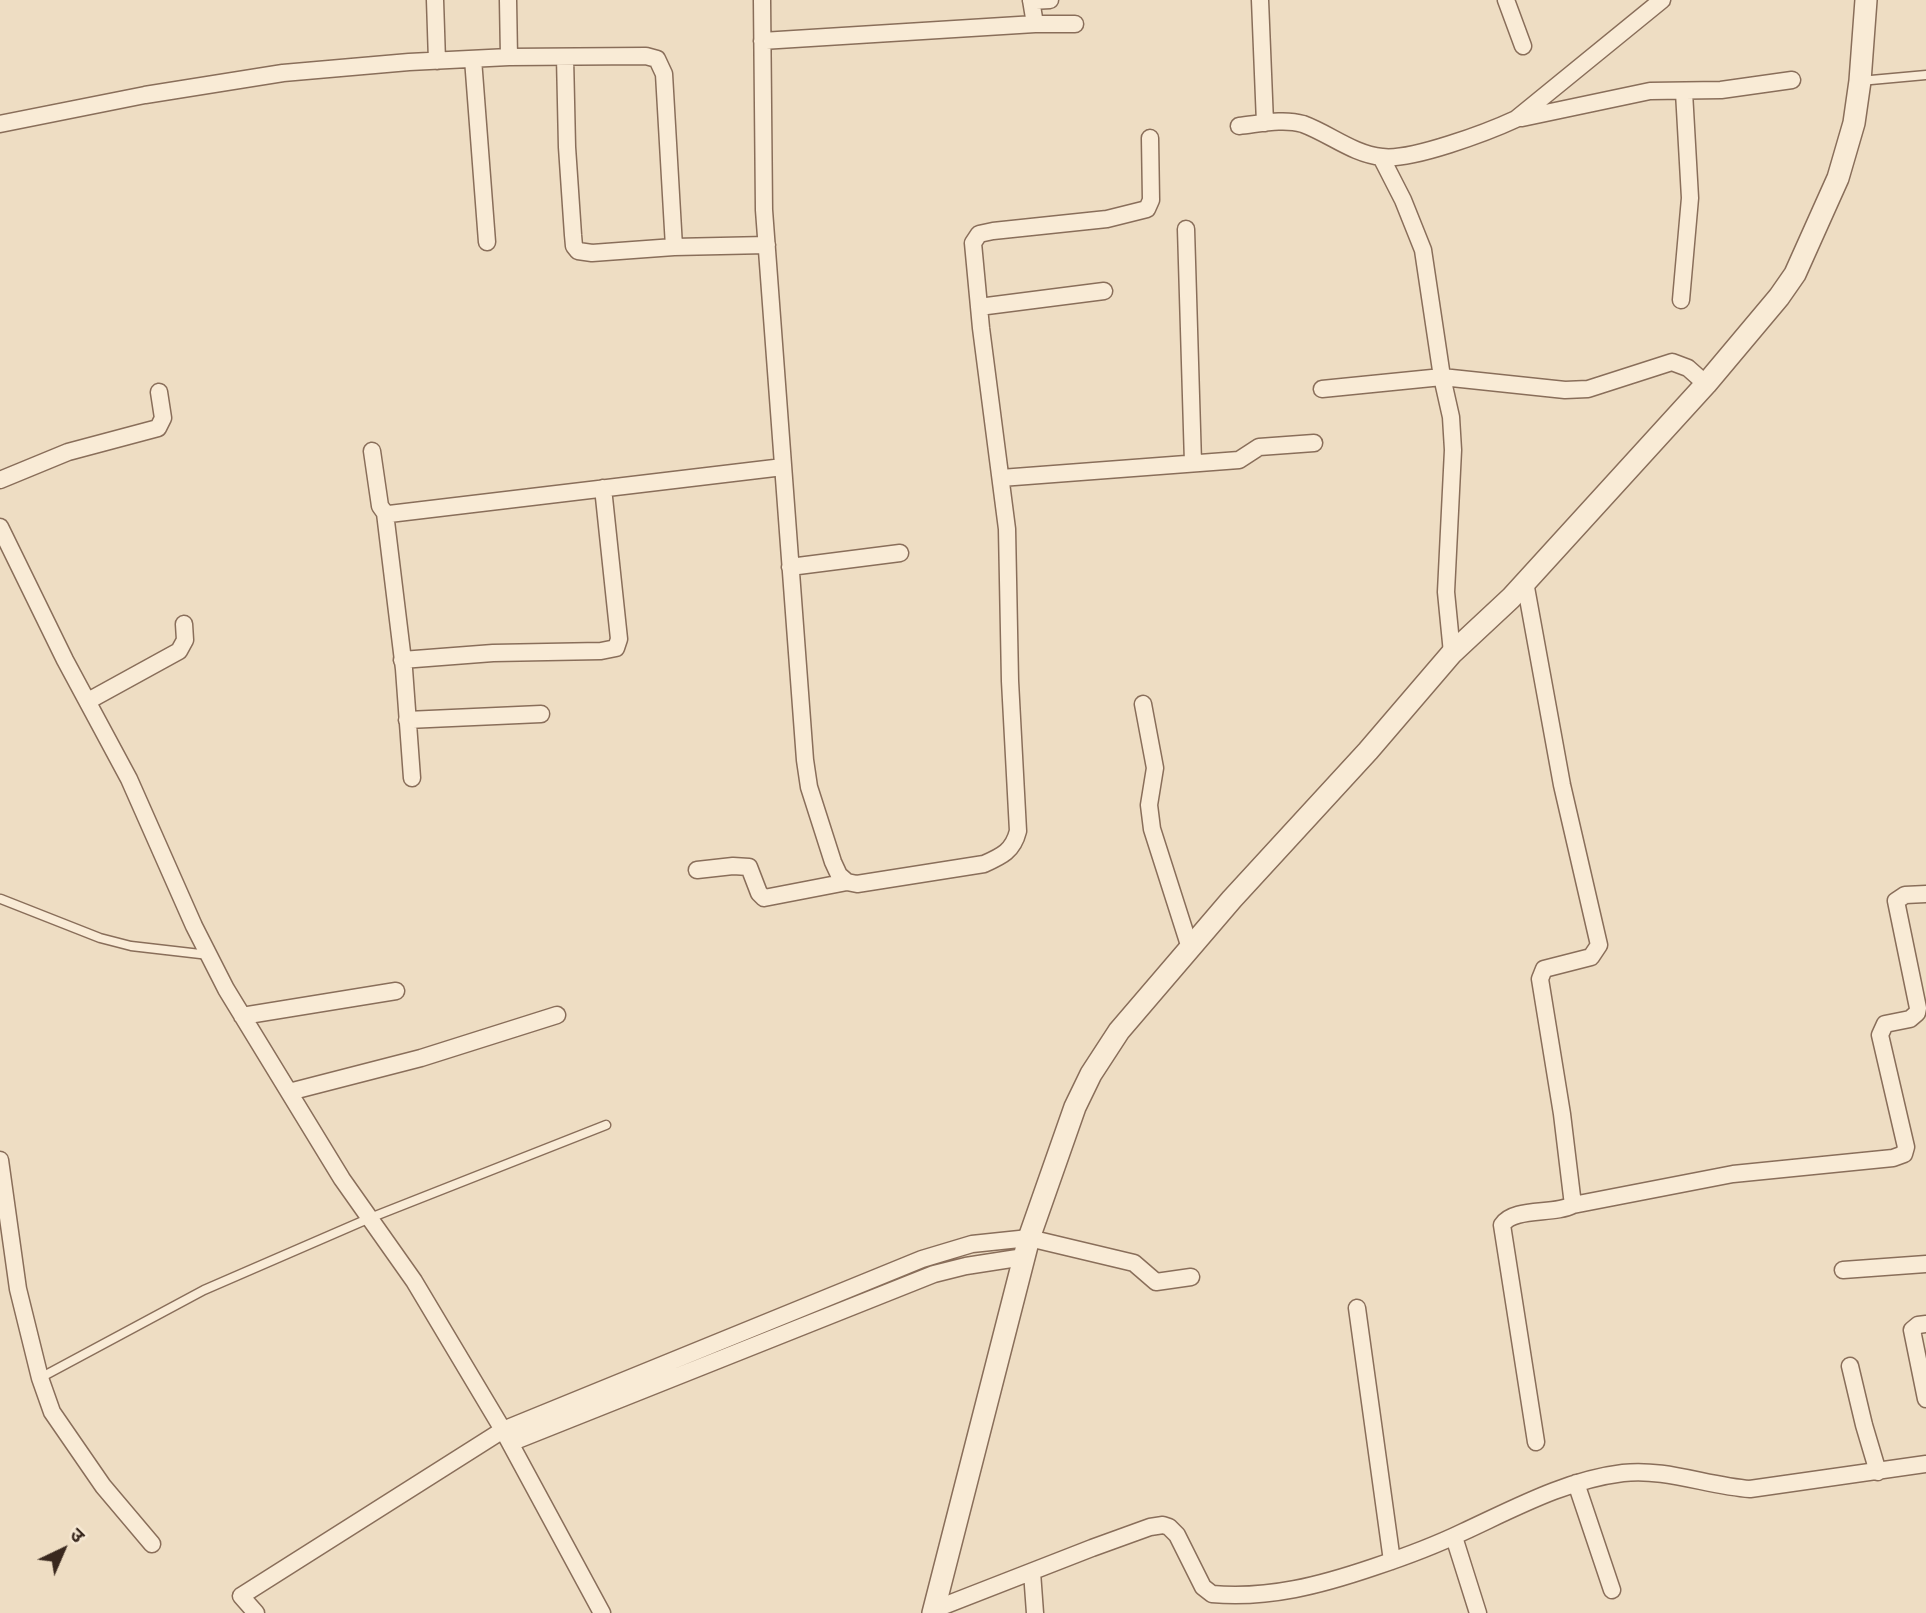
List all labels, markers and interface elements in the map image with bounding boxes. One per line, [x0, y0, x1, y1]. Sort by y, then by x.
north arrow [28, 1515, 98, 1585]
text: उ [65, 1522, 91, 1548]

